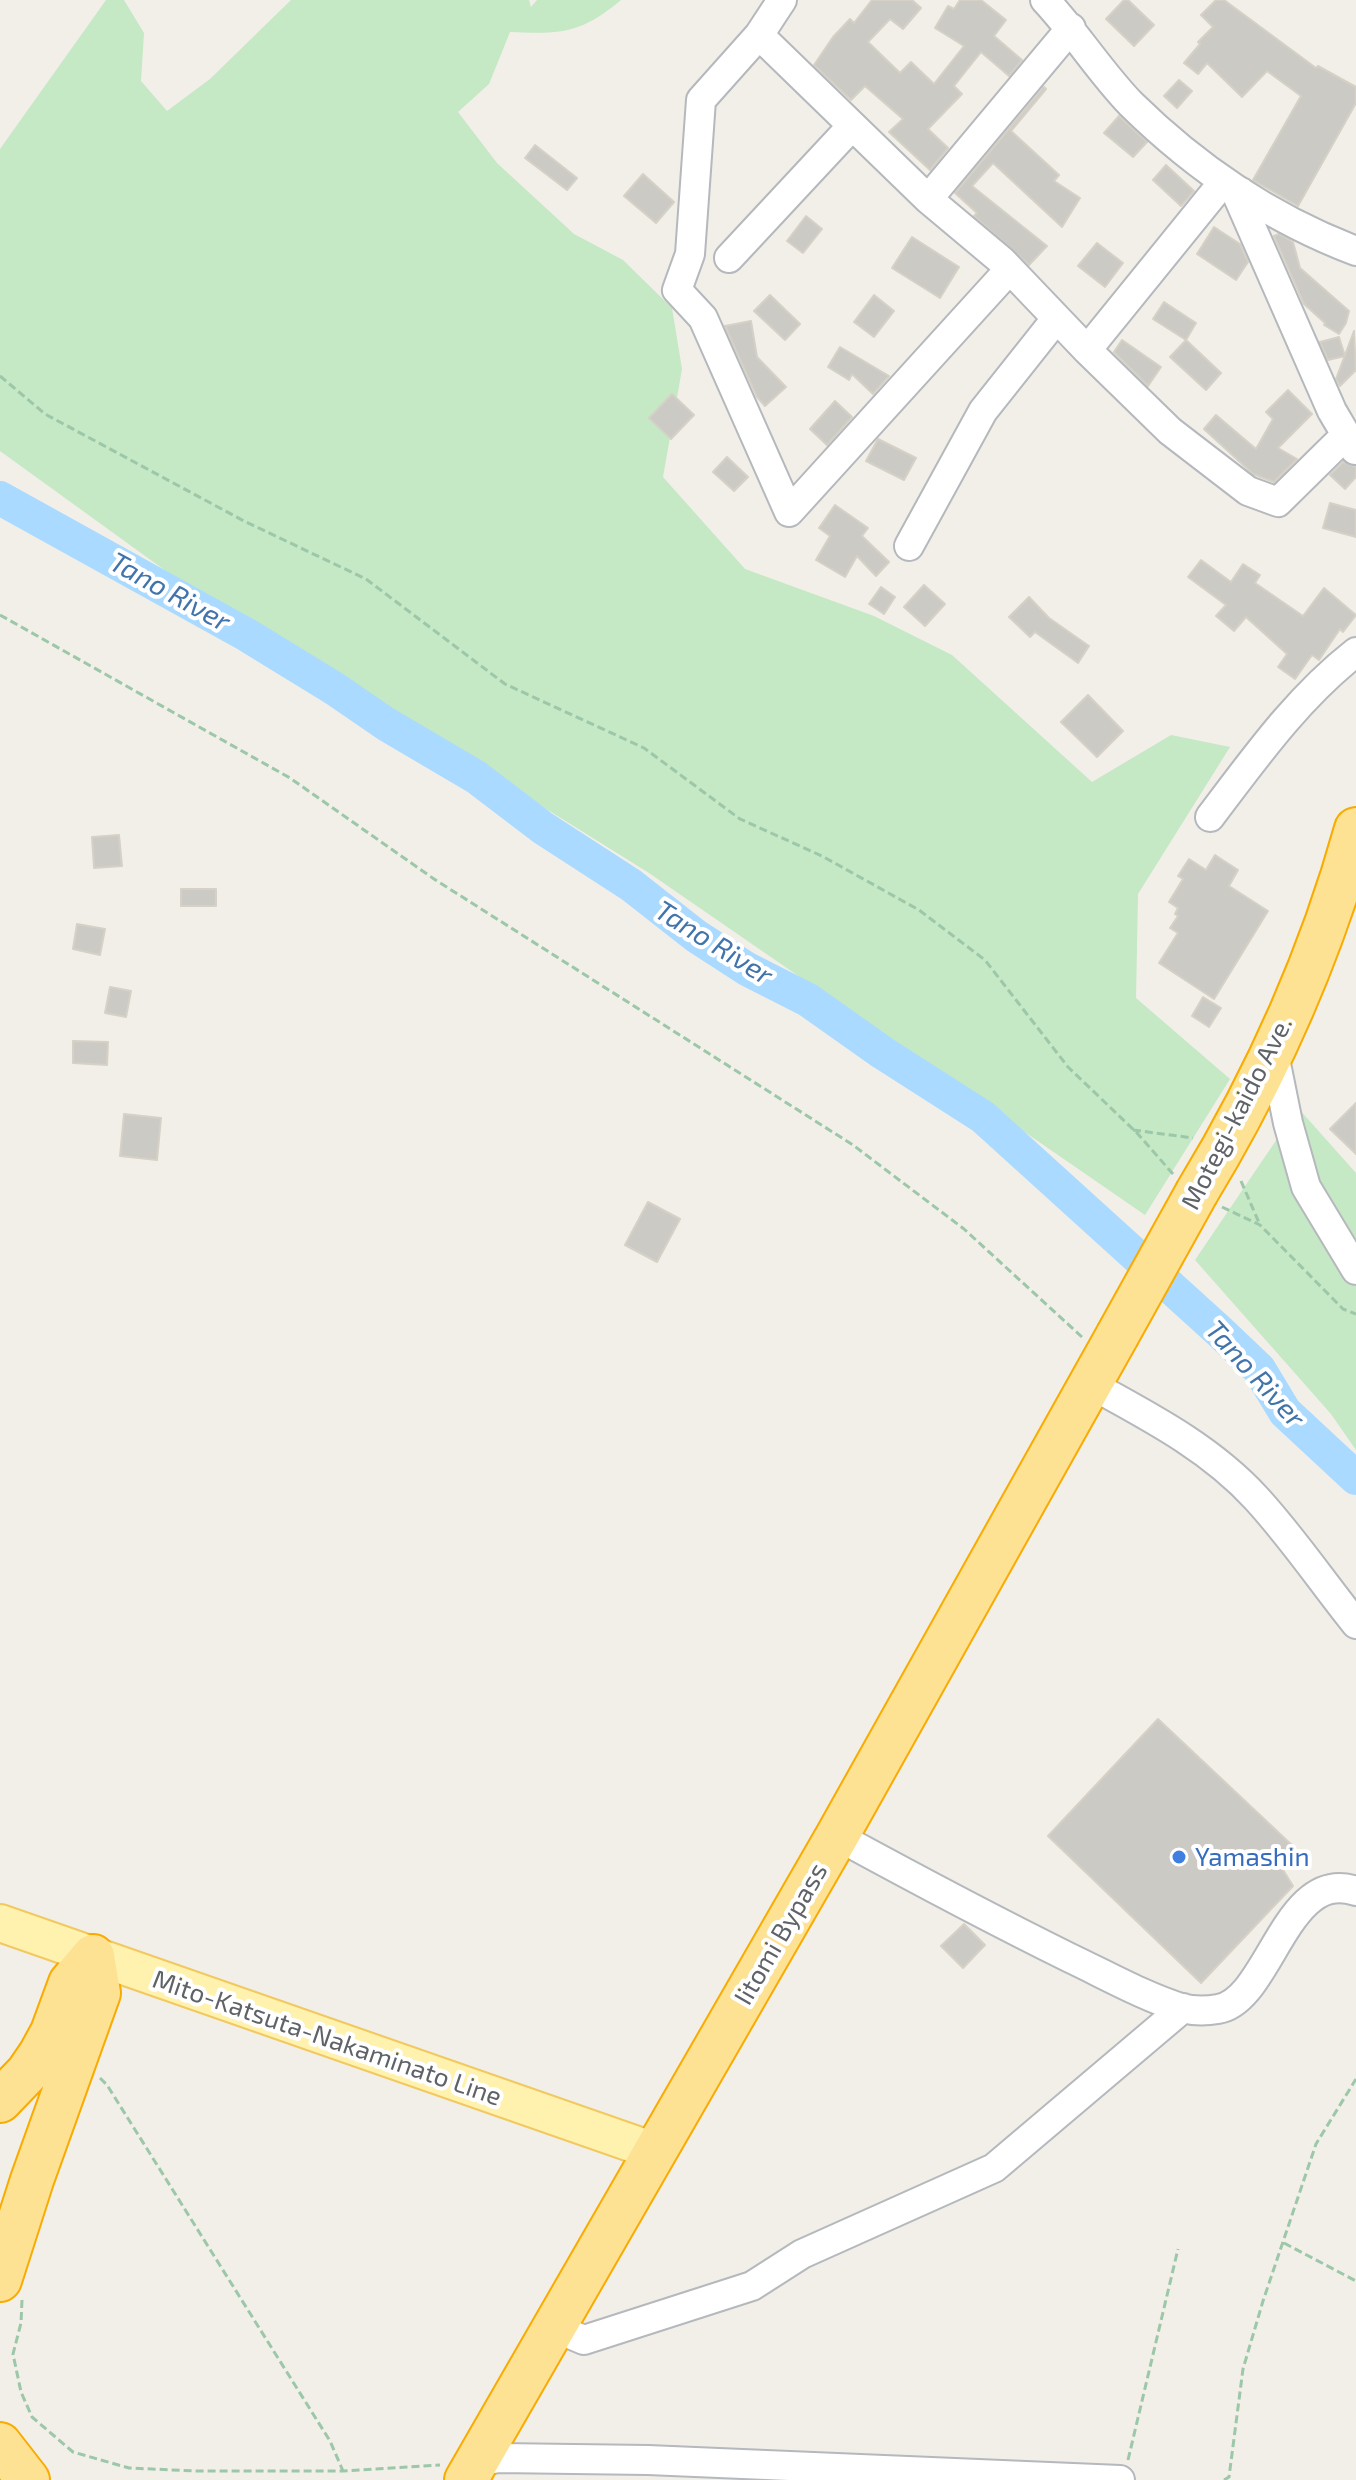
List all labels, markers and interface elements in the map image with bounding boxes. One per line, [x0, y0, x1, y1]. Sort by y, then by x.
water label: Tano River [104, 545, 236, 639]
water label: Tano River [649, 894, 779, 992]
street label: Motegi-kaido Ave. [1175, 1011, 1299, 1215]
water label: Tano River [1198, 1313, 1312, 1435]
place label: Yamashin [1195, 1841, 1310, 1873]
marker: Yamashin [1170, 1848, 1188, 1866]
street label: Iitomi Bypass [728, 1858, 834, 2010]
street label: Mito-Katsuta-Nakaminato Line [148, 1963, 506, 2113]

